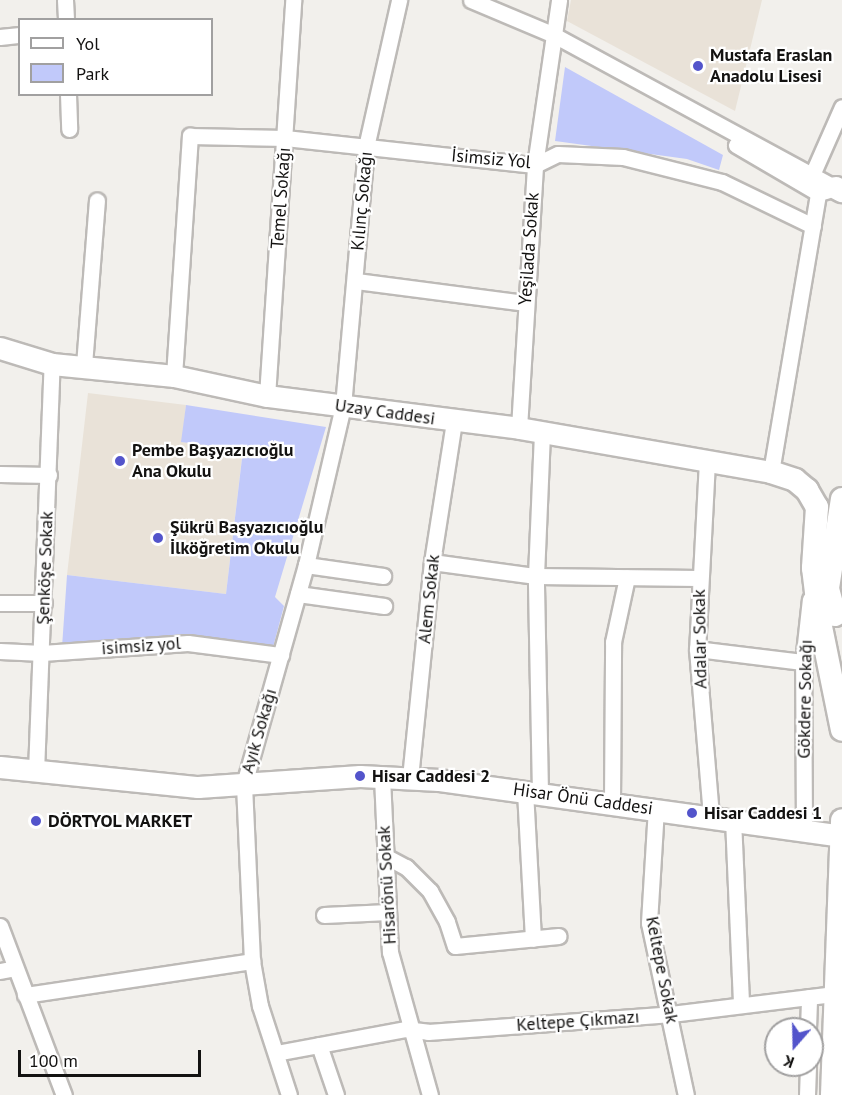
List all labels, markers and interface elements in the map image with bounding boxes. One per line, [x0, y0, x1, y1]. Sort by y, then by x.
legend [18, 18, 213, 96]
text: Yol [76, 32, 99, 55]
place label: Mustafa Eraslan Anadolu Lisesi [710, 45, 832, 88]
marker: Mustafa Eraslan Anadolu Lisesi [691, 59, 705, 73]
text: Park [76, 62, 109, 85]
street label: İsimsiz Yol [450, 145, 532, 173]
street label: Temel Sokağı [267, 146, 295, 250]
street label: Kılınç Sokağı [347, 150, 377, 252]
street label: Yeşilada Sokak [514, 192, 544, 306]
street label: Uzay Caddesi [333, 394, 437, 430]
place label: Pembe Başyazıcıoğlu Ana Okulu [132, 440, 293, 482]
marker: Pembe Başyazıcıoğlu Ana Okulu [113, 454, 127, 468]
street label: Şenköşe Sokak [32, 511, 58, 625]
place label: Şükrü Başyazıcıoğlu İlköğretim Okulu [170, 517, 323, 560]
marker: Şükrü Başyazıcıoğlu İlköğretim Okulu [151, 531, 165, 545]
street label: Alem Sokak [414, 553, 444, 645]
street label: Adalar Sokak [688, 589, 712, 689]
street label: isimsiz yol [100, 632, 182, 660]
street label: Gökdere Sokağı [793, 639, 817, 759]
street label: Ayık Sokağı [237, 686, 281, 776]
place label: Hisar Caddesi 2 [372, 765, 490, 787]
marker: Hisar Caddesi 2 [353, 769, 367, 783]
street label: Hisar Önü Caddesi [512, 779, 654, 819]
place label: Hisar Caddesi 1 [704, 802, 822, 824]
marker: Hisar Caddesi 1 [685, 806, 699, 820]
place label: DÖRTYOL MARKET [48, 810, 193, 832]
marker: DÖRTYOL MARKET [29, 814, 43, 828]
street label: Hisarönü Sokak [373, 825, 401, 945]
street label: Keltepe Sokak [641, 915, 683, 1025]
street label: Keltepe Çıkmazı [516, 1006, 640, 1036]
north arrow [764, 1017, 824, 1077]
scale bar [21, 1038, 204, 1076]
text: 100 m [29, 1049, 78, 1072]
text: K [780, 1051, 797, 1073]

